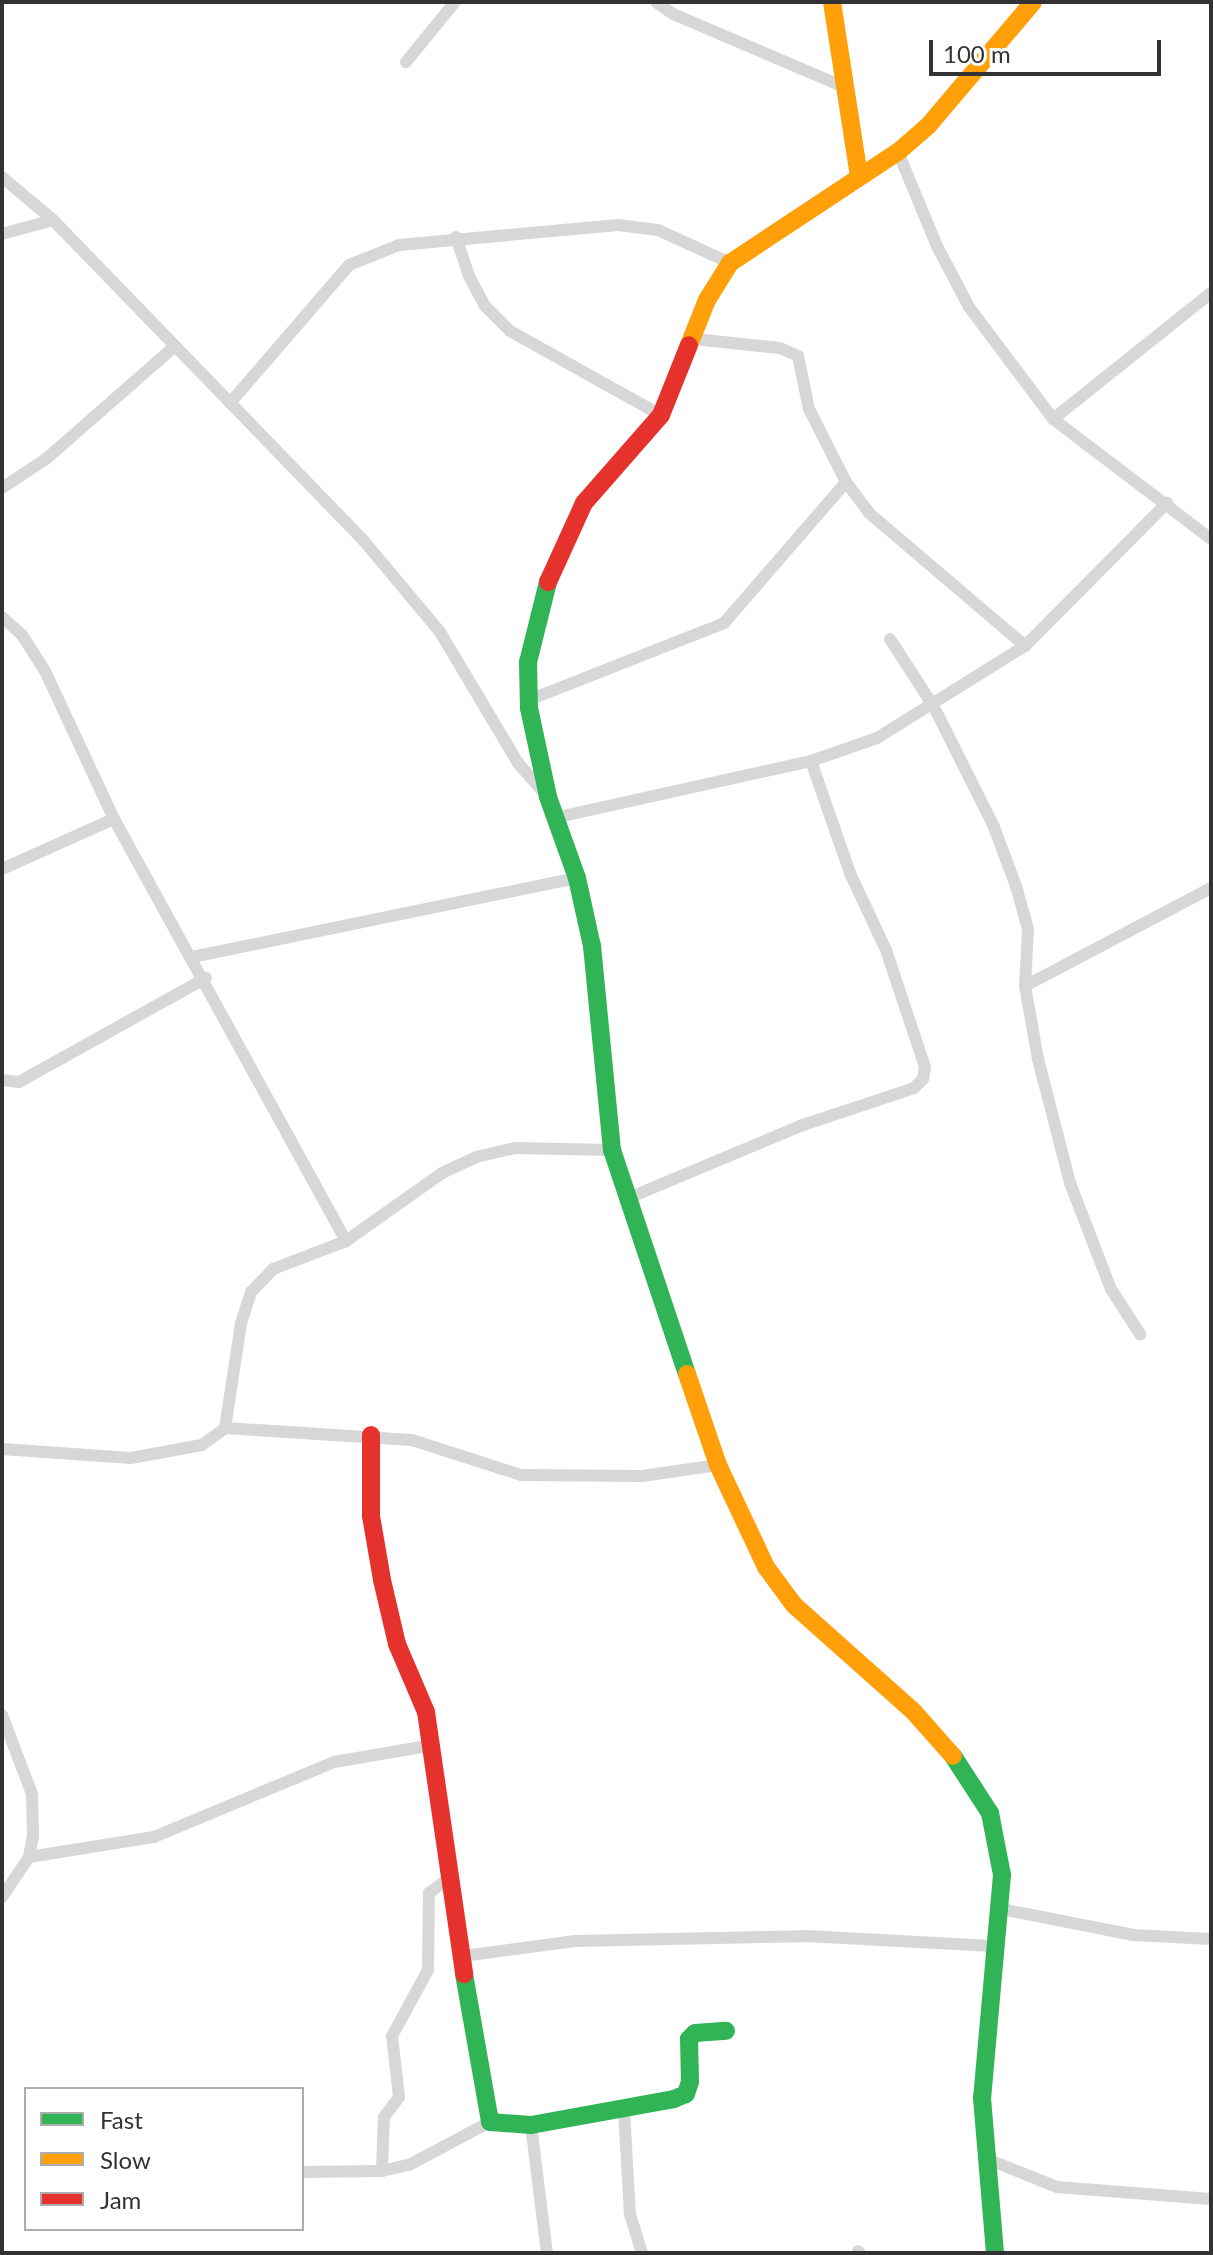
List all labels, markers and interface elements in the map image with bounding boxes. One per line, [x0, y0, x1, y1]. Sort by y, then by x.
scale bar [933, 24, 1165, 74]
text: 100 m [943, 39, 1011, 68]
legend [24, 2087, 304, 2231]
text: Fast [100, 2105, 143, 2134]
text: Slow [100, 2145, 151, 2174]
text: Jam [100, 2185, 141, 2214]

